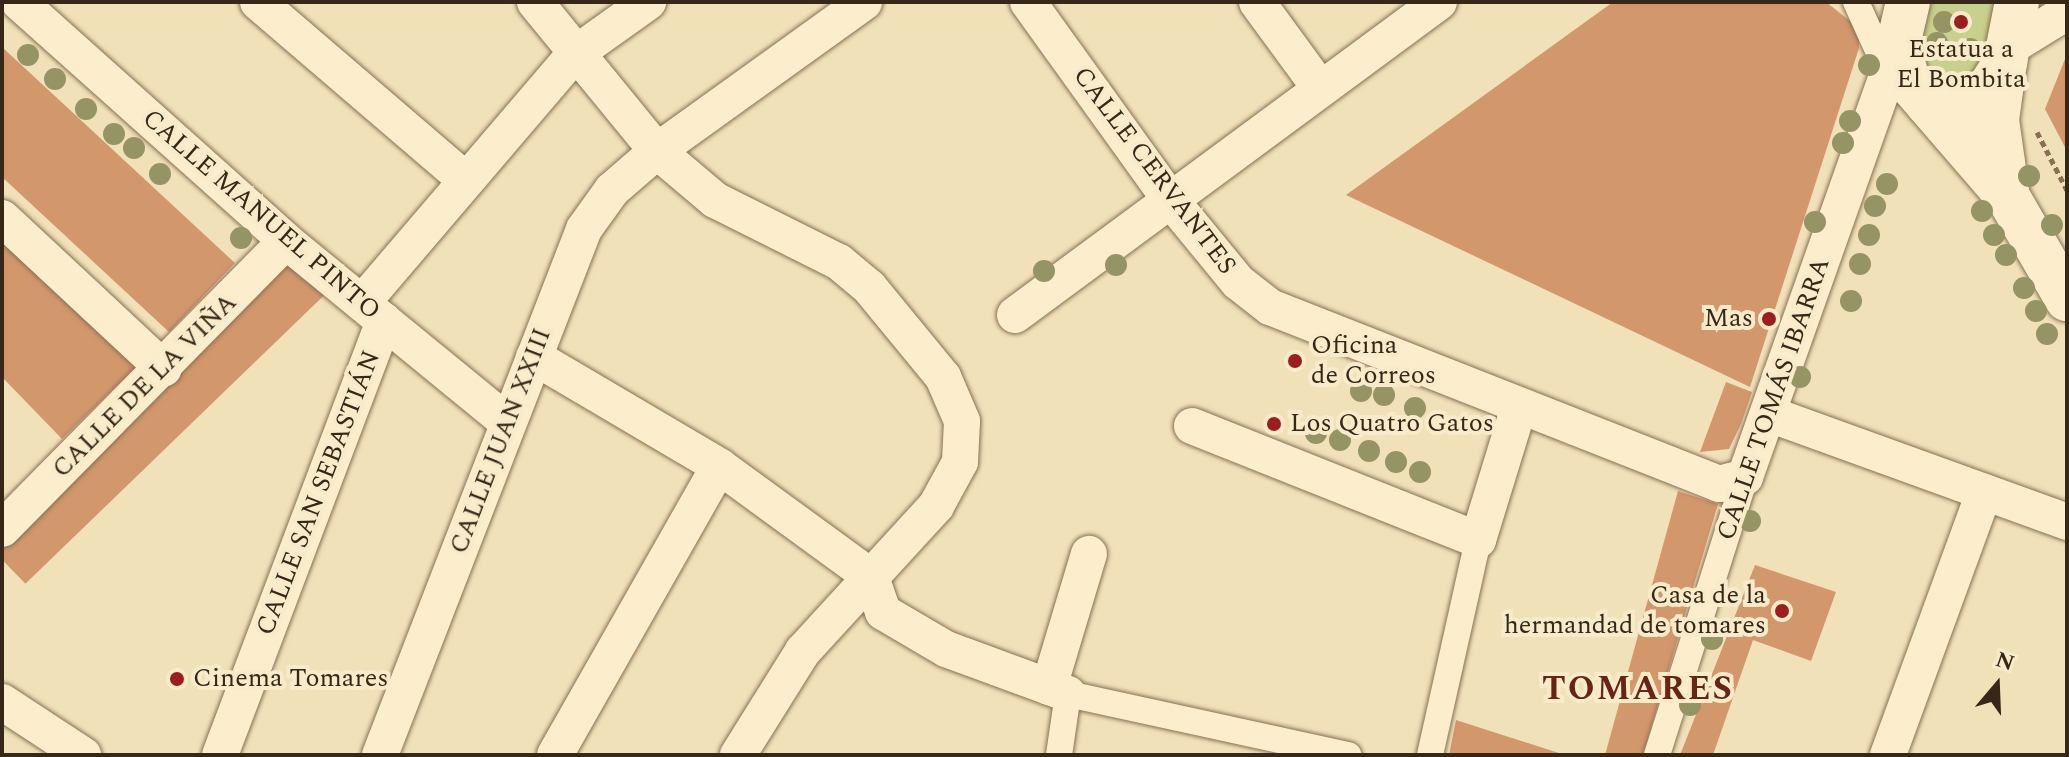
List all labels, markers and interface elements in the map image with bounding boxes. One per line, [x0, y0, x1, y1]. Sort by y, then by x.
marker: Estatua a El Bombita [1952, 13, 1970, 31]
place label: Estatua a El Bombita [1896, 34, 2026, 96]
street label: CALLE CERVANTES [1066, 61, 1242, 281]
street label: CALLE MANUEL PINTO [136, 103, 386, 327]
street label: CALLE TOMÁS IBARRA [1711, 254, 1837, 544]
street label: CALLE DE LA VIÑA [46, 287, 244, 485]
place label: Mas [1704, 303, 1753, 335]
marker: Mas [1760, 310, 1778, 328]
street label: CALLE JUAN XXIII [444, 324, 558, 558]
place label: Oficina de Correos [1311, 330, 1436, 392]
street label: CALLE SAN SEBASTIÁN [250, 346, 388, 640]
marker: Oficina de Correos [1286, 352, 1304, 370]
place label: Los Quatro Gatos [1290, 408, 1494, 440]
marker: Los Quatro Gatos [1265, 415, 1283, 433]
place label: Casa de la hermandad de tomares [1504, 580, 1766, 642]
marker: Casa de la hermandad de tomares [1773, 602, 1791, 620]
text: N [1991, 643, 2019, 680]
north arrow [1957, 645, 2037, 725]
place label: Cinema Tomares [193, 663, 389, 695]
marker: Cinema Tomares [168, 670, 186, 688]
district label: TOMARES [1542, 670, 1734, 710]

